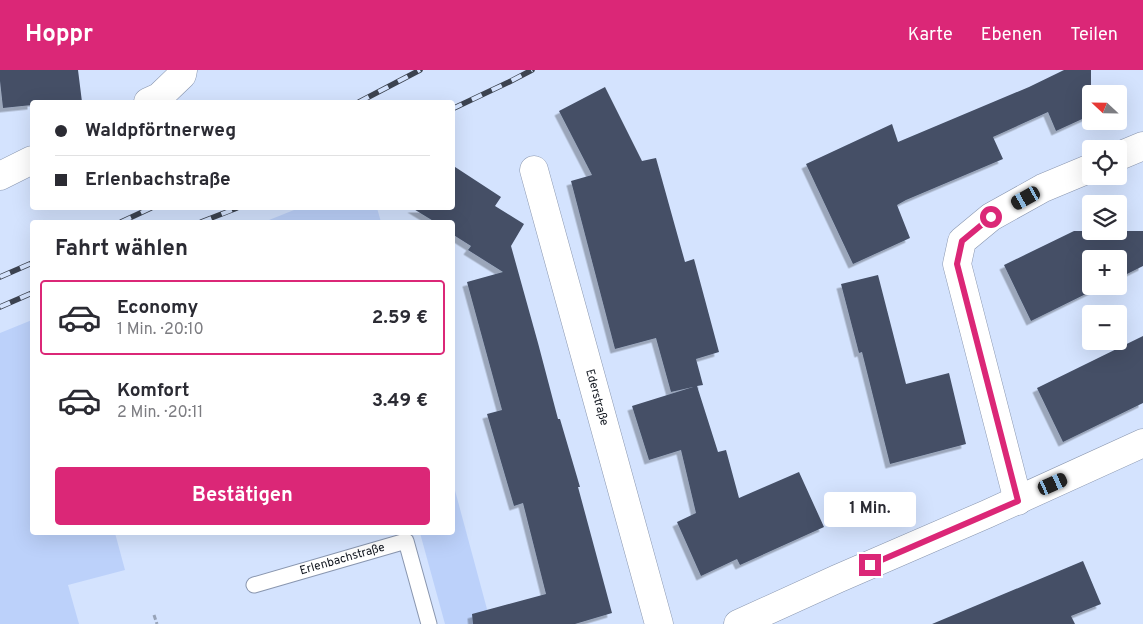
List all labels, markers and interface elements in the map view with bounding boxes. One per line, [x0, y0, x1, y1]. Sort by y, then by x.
text: Hoppr [25, 20, 93, 50]
text: Karte [908, 24, 953, 47]
text: Ebenen [981, 24, 1042, 47]
text: Teilen [1070, 24, 1118, 47]
north arrow [1082, 85, 1128, 130]
map controls [1082, 85, 1127, 350]
text: Waldpförtnerweg [85, 119, 236, 143]
button: locate [1082, 140, 1127, 185]
text: Erlenbachstraße [85, 168, 231, 192]
car [1009, 184, 1042, 212]
button: layers [1082, 195, 1127, 240]
route start [980, 206, 1002, 228]
text: Fahrt wählen [55, 236, 188, 263]
button: + [1082, 250, 1127, 295]
icon: car [57, 295, 102, 340]
text: Economy [117, 296, 198, 320]
button: − [1082, 305, 1127, 350]
text: 2.59 € [372, 306, 428, 330]
text: 1 Min. · 20:10 [117, 320, 204, 340]
street label: Ederstraße [581, 367, 612, 428]
icon: car [57, 378, 102, 423]
text: Komfort [117, 379, 189, 403]
text: 3.49 € [372, 389, 428, 413]
text: 2 Min. · 20:11 [117, 403, 203, 423]
button: Bestätigen [55, 467, 430, 525]
car [1036, 471, 1069, 497]
callout: 1 Min. [824, 492, 916, 528]
text: 1 Min. [849, 499, 891, 519]
street label: Erlenbachstraße [298, 540, 387, 579]
route end [859, 554, 881, 576]

